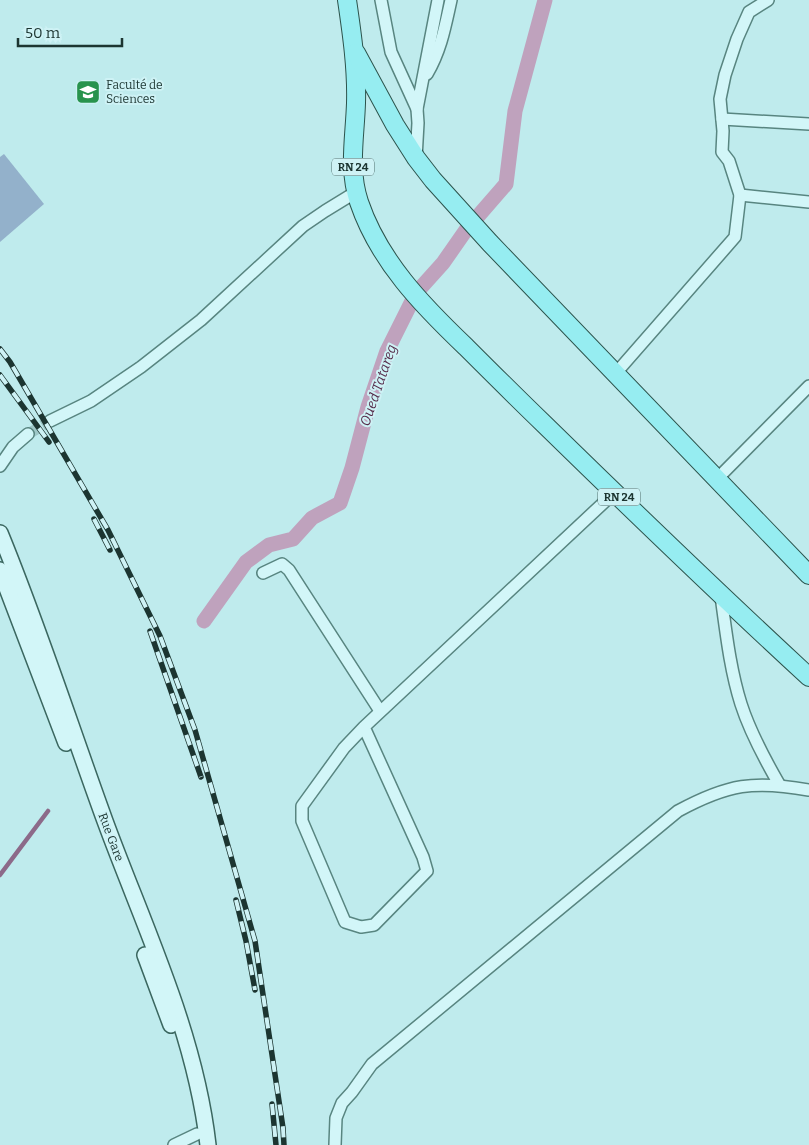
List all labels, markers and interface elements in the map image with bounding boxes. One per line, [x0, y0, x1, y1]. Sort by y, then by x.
scale bar [18, 15, 121, 47]
text: 50 m [25, 24, 61, 42]
place label: Faculté de Sciences [106, 78, 163, 106]
school or university icon: Faculté de Sciences [75, 79, 101, 105]
road number: RN 24 [332, 158, 374, 176]
water label: Oued Tatareg [357, 342, 400, 428]
road number: RN 24 [598, 488, 640, 506]
street label: Rue Gare [95, 811, 127, 863]

